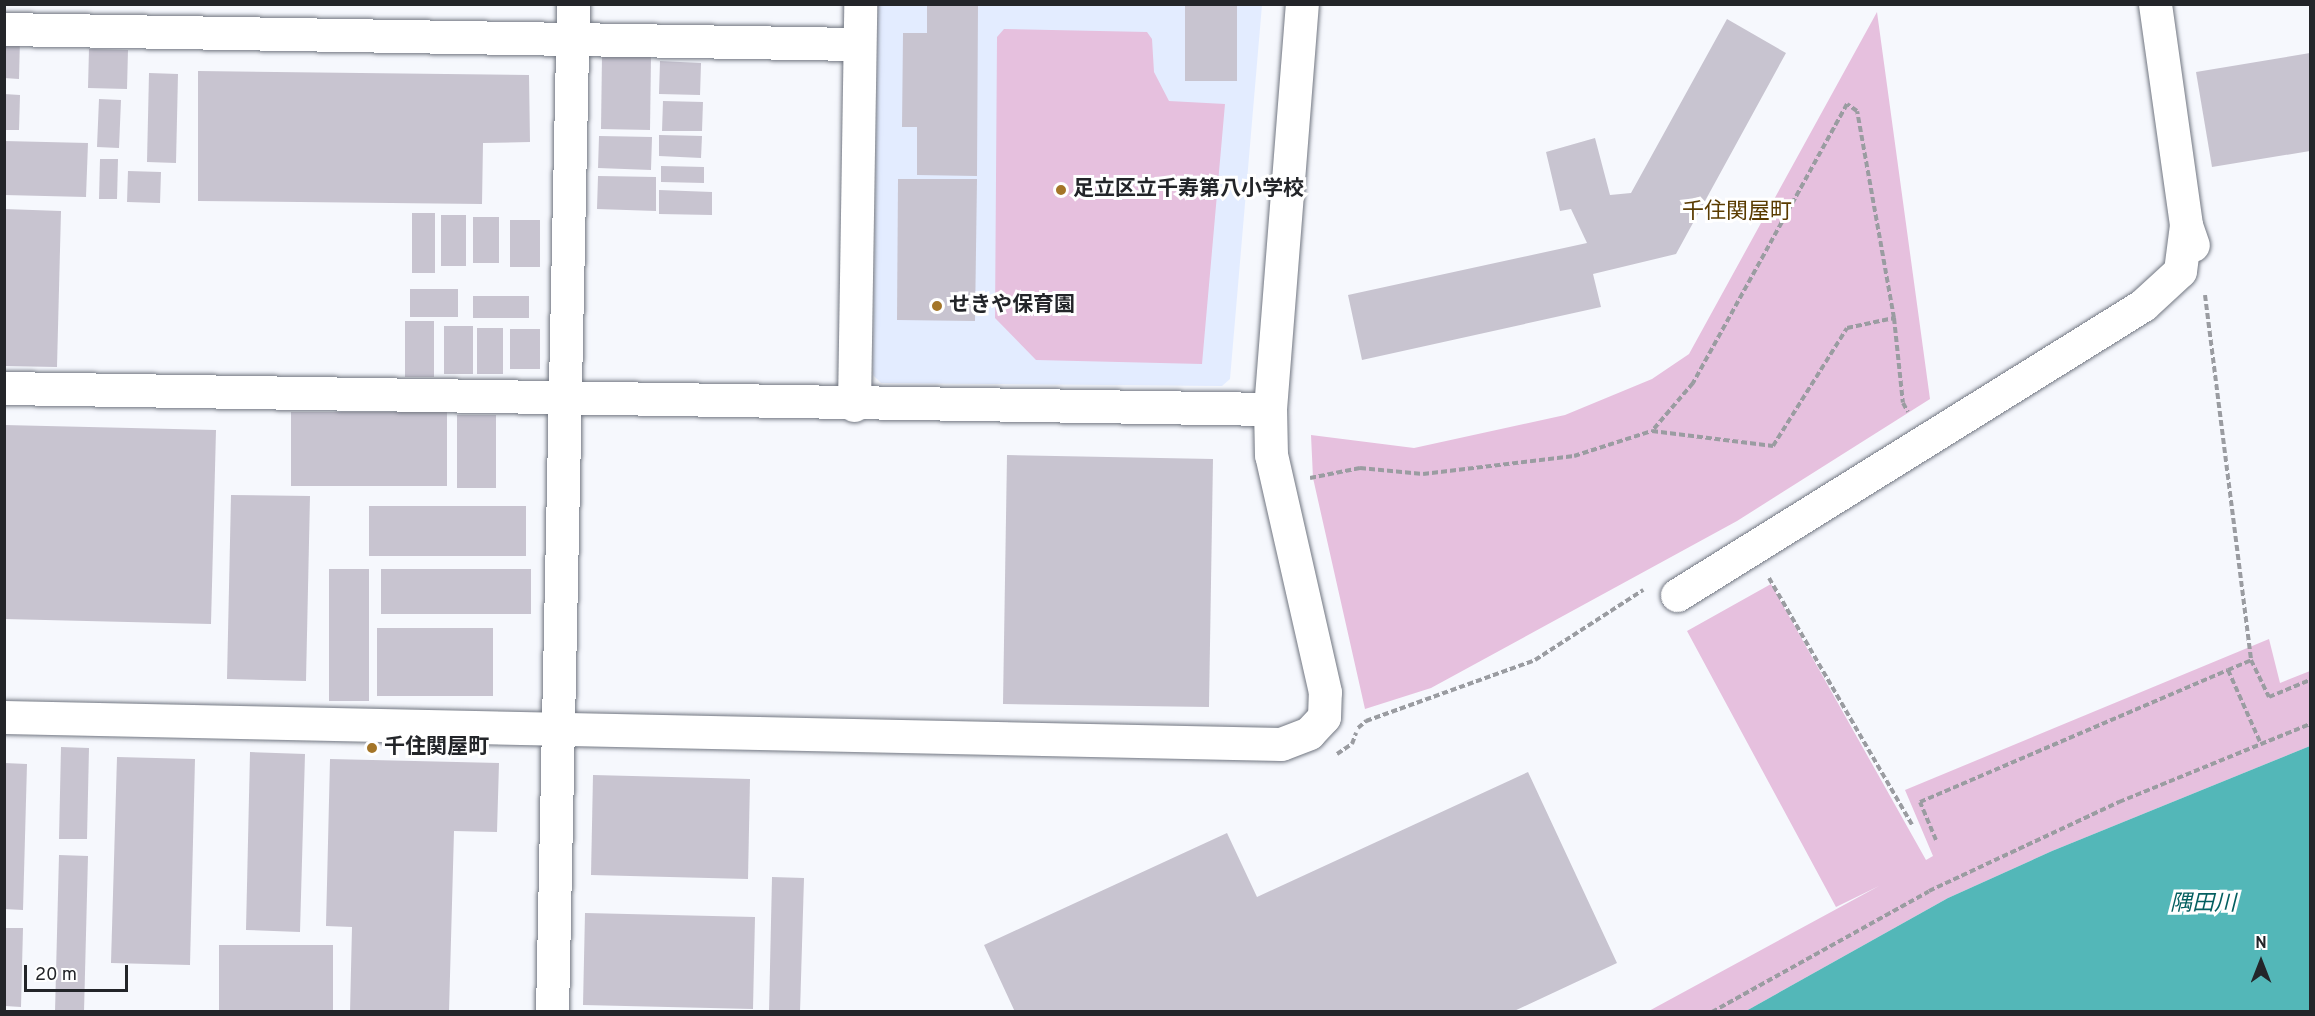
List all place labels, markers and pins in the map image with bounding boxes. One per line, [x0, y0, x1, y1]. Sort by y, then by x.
place label: 足立区立千寿第八小学校 [1073, 177, 1304, 203]
marker: 足立区立千寿第八小学校 [1054, 183, 1068, 197]
place label: せきや保育園 [949, 293, 1075, 319]
marker: せきや保育園 [930, 299, 944, 313]
place label: 千住関屋町 [384, 735, 489, 761]
marker: 千住関屋町 [365, 741, 379, 755]

